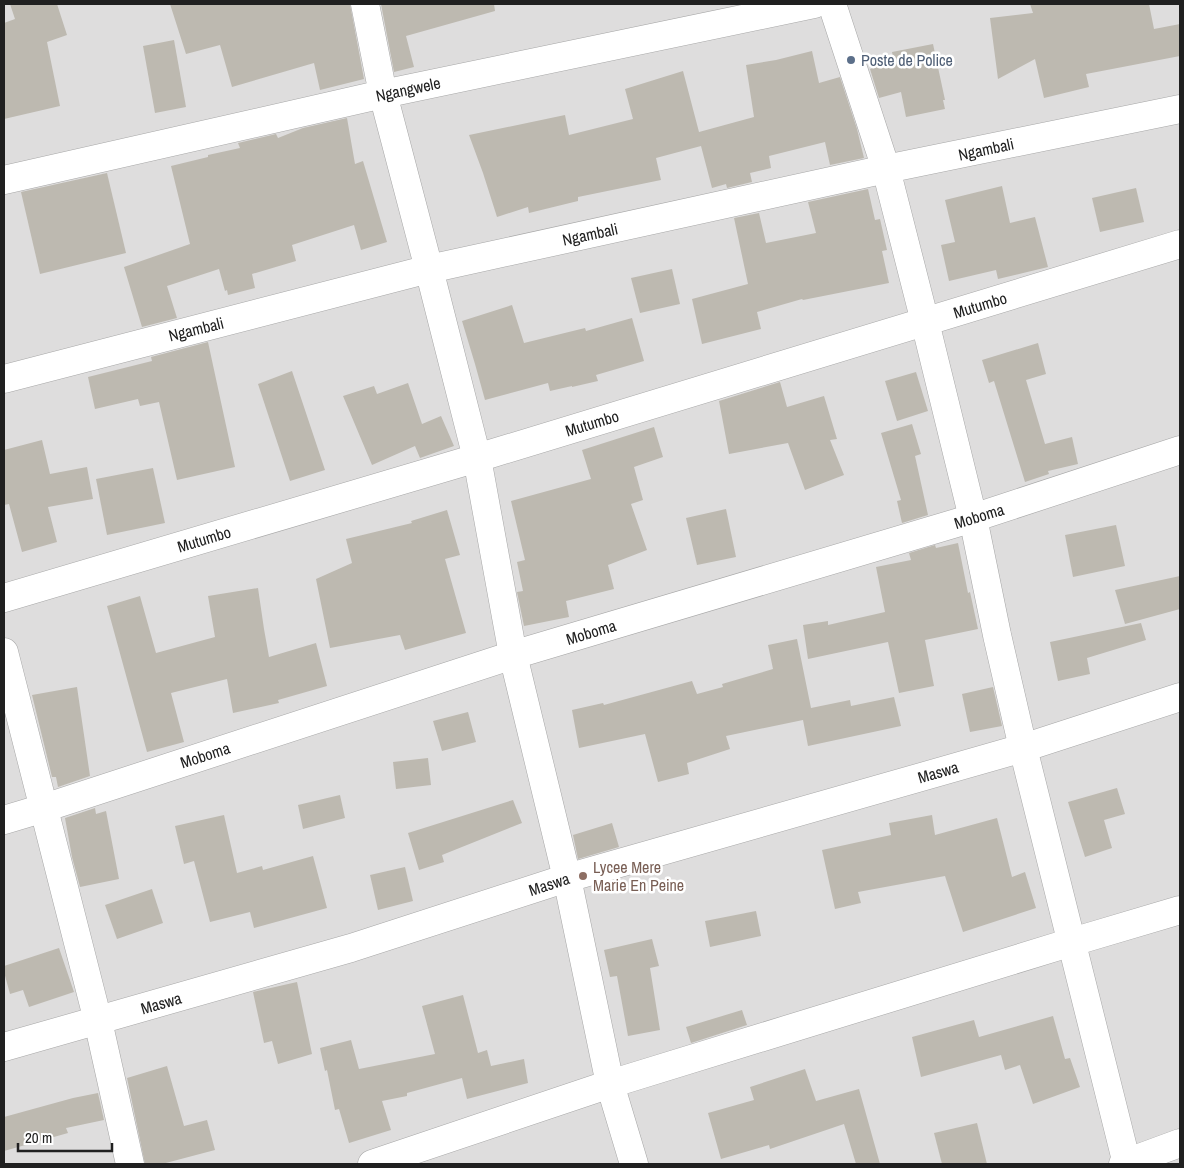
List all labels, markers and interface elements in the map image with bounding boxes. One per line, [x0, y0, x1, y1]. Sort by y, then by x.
place label: Poste de Police [861, 49, 953, 71]
marker: Poste de Police [845, 54, 857, 66]
street label: Ngangwele [374, 71, 442, 107]
street label: Ngambali [956, 132, 1016, 166]
street label: Ngambali [560, 217, 620, 251]
street label: Mutumbo [951, 286, 1009, 324]
street label: Ngambali [166, 312, 226, 346]
street label: Mutumbo [563, 404, 621, 442]
street label: Moboma [951, 498, 1007, 534]
street label: Mutumbo [175, 520, 233, 558]
street label: Moboma [563, 614, 619, 650]
street label: Moboma [177, 736, 233, 773]
street label: Maswa [915, 756, 962, 788]
place label: Lycee Mere Marie En Peine [593, 856, 684, 896]
street label: Maswa [526, 867, 573, 901]
marker: Lycee Mere Marie En Peine [577, 870, 589, 882]
street label: Maswa [138, 987, 185, 1019]
scale bar [18, 1120, 111, 1152]
text: 20 m [25, 1127, 52, 1148]

